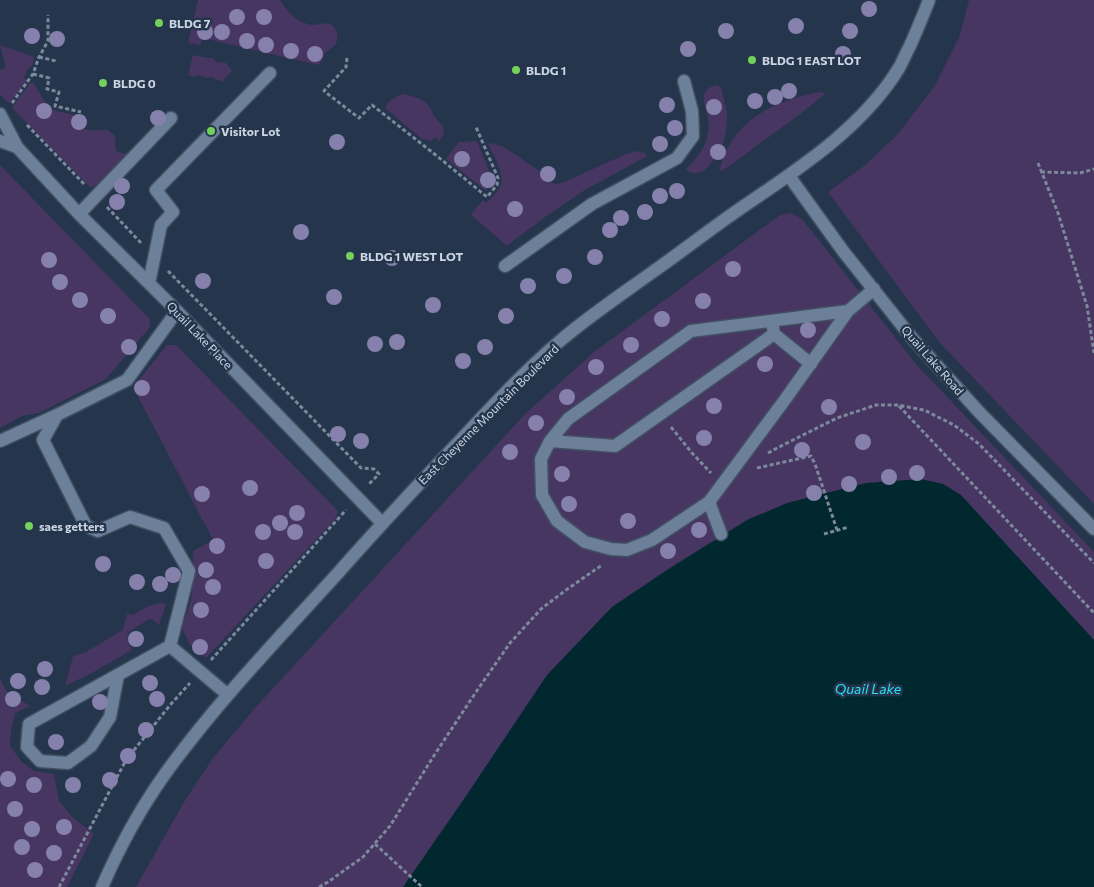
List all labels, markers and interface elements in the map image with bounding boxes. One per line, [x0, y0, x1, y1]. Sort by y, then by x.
place label: BLDG 7 [169, 16, 211, 30]
marker: BLDG 7 [153, 17, 165, 29]
place label: BLDG 1 EAST LOT [762, 53, 862, 67]
marker: BLDG 1 EAST LOT [746, 54, 758, 66]
place label: BLDG 1 [526, 63, 566, 77]
marker: BLDG 1 [510, 64, 522, 76]
place label: BLDG 0 [113, 76, 156, 90]
marker: BLDG 0 [97, 77, 109, 89]
place label: Visitor Lot [221, 124, 280, 138]
marker: Visitor Lot [205, 125, 217, 137]
place label: BLDG 1 WEST LOT [360, 249, 464, 263]
marker: BLDG 1 WEST LOT [344, 250, 356, 262]
street label: Quail Lake Place [164, 298, 236, 372]
street label: Quail Lake Road [899, 322, 967, 398]
street label: East Cheyenne Mountain Boulevard [415, 341, 561, 487]
place label: saes getters [39, 519, 105, 533]
marker: saes getters [23, 520, 35, 532]
water label: Quail Lake [835, 680, 902, 697]

